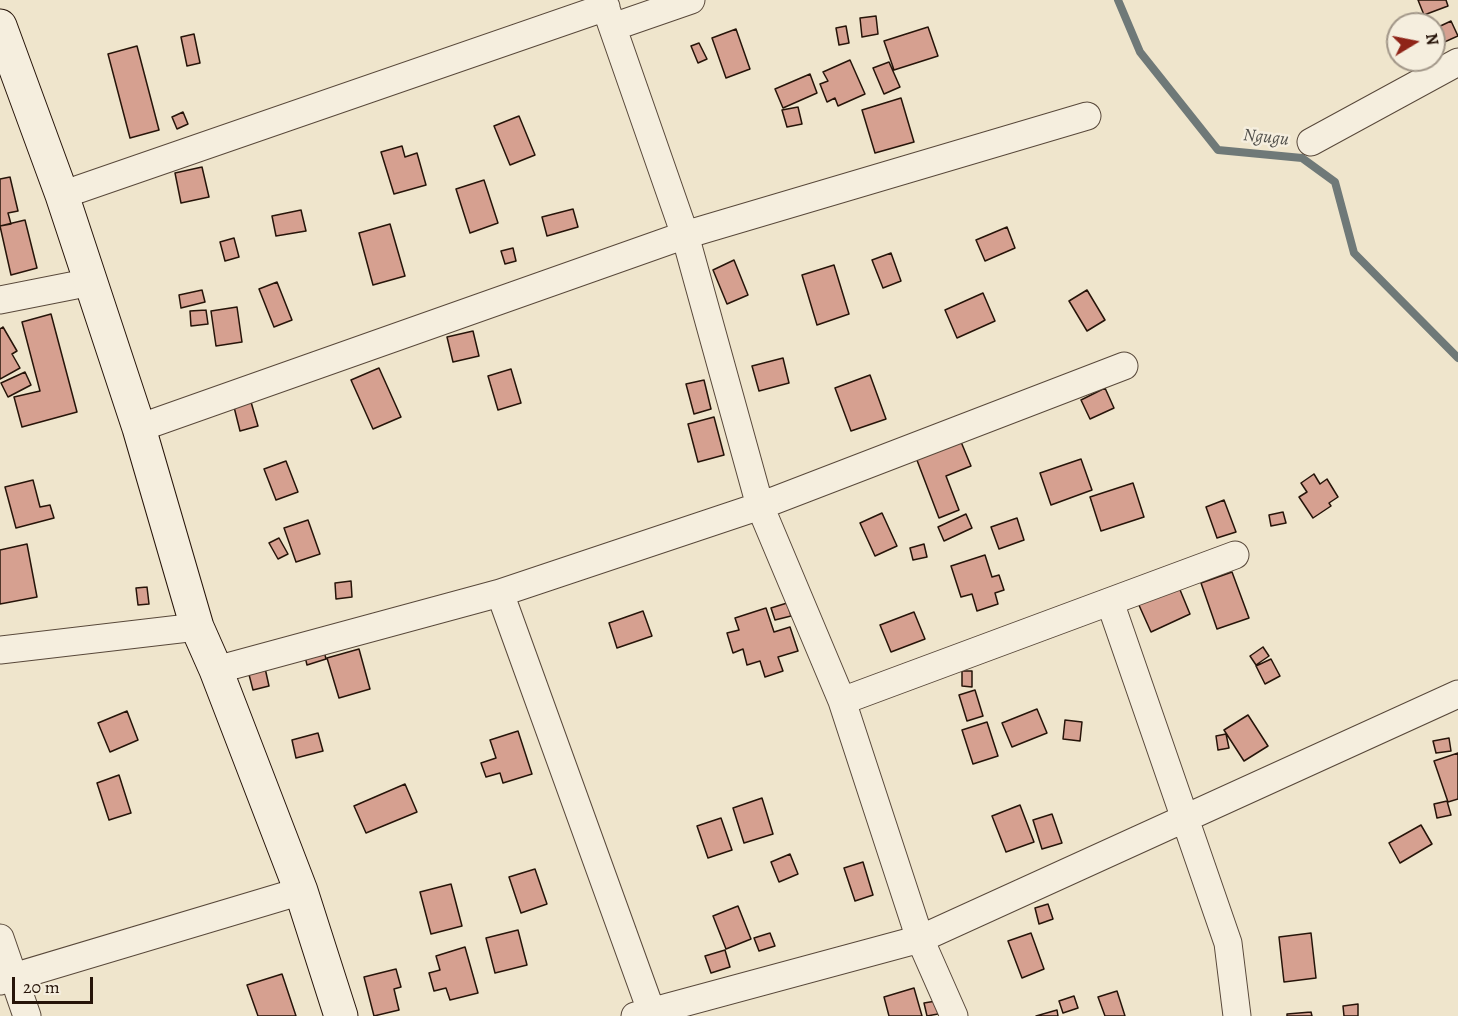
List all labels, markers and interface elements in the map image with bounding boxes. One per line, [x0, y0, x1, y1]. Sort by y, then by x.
north arrow [1386, 12, 1446, 72]
text: N [1420, 32, 1444, 47]
water label: Ngugu [1242, 125, 1290, 151]
scale bar [15, 965, 96, 1003]
text: 20 m [23, 975, 60, 999]

